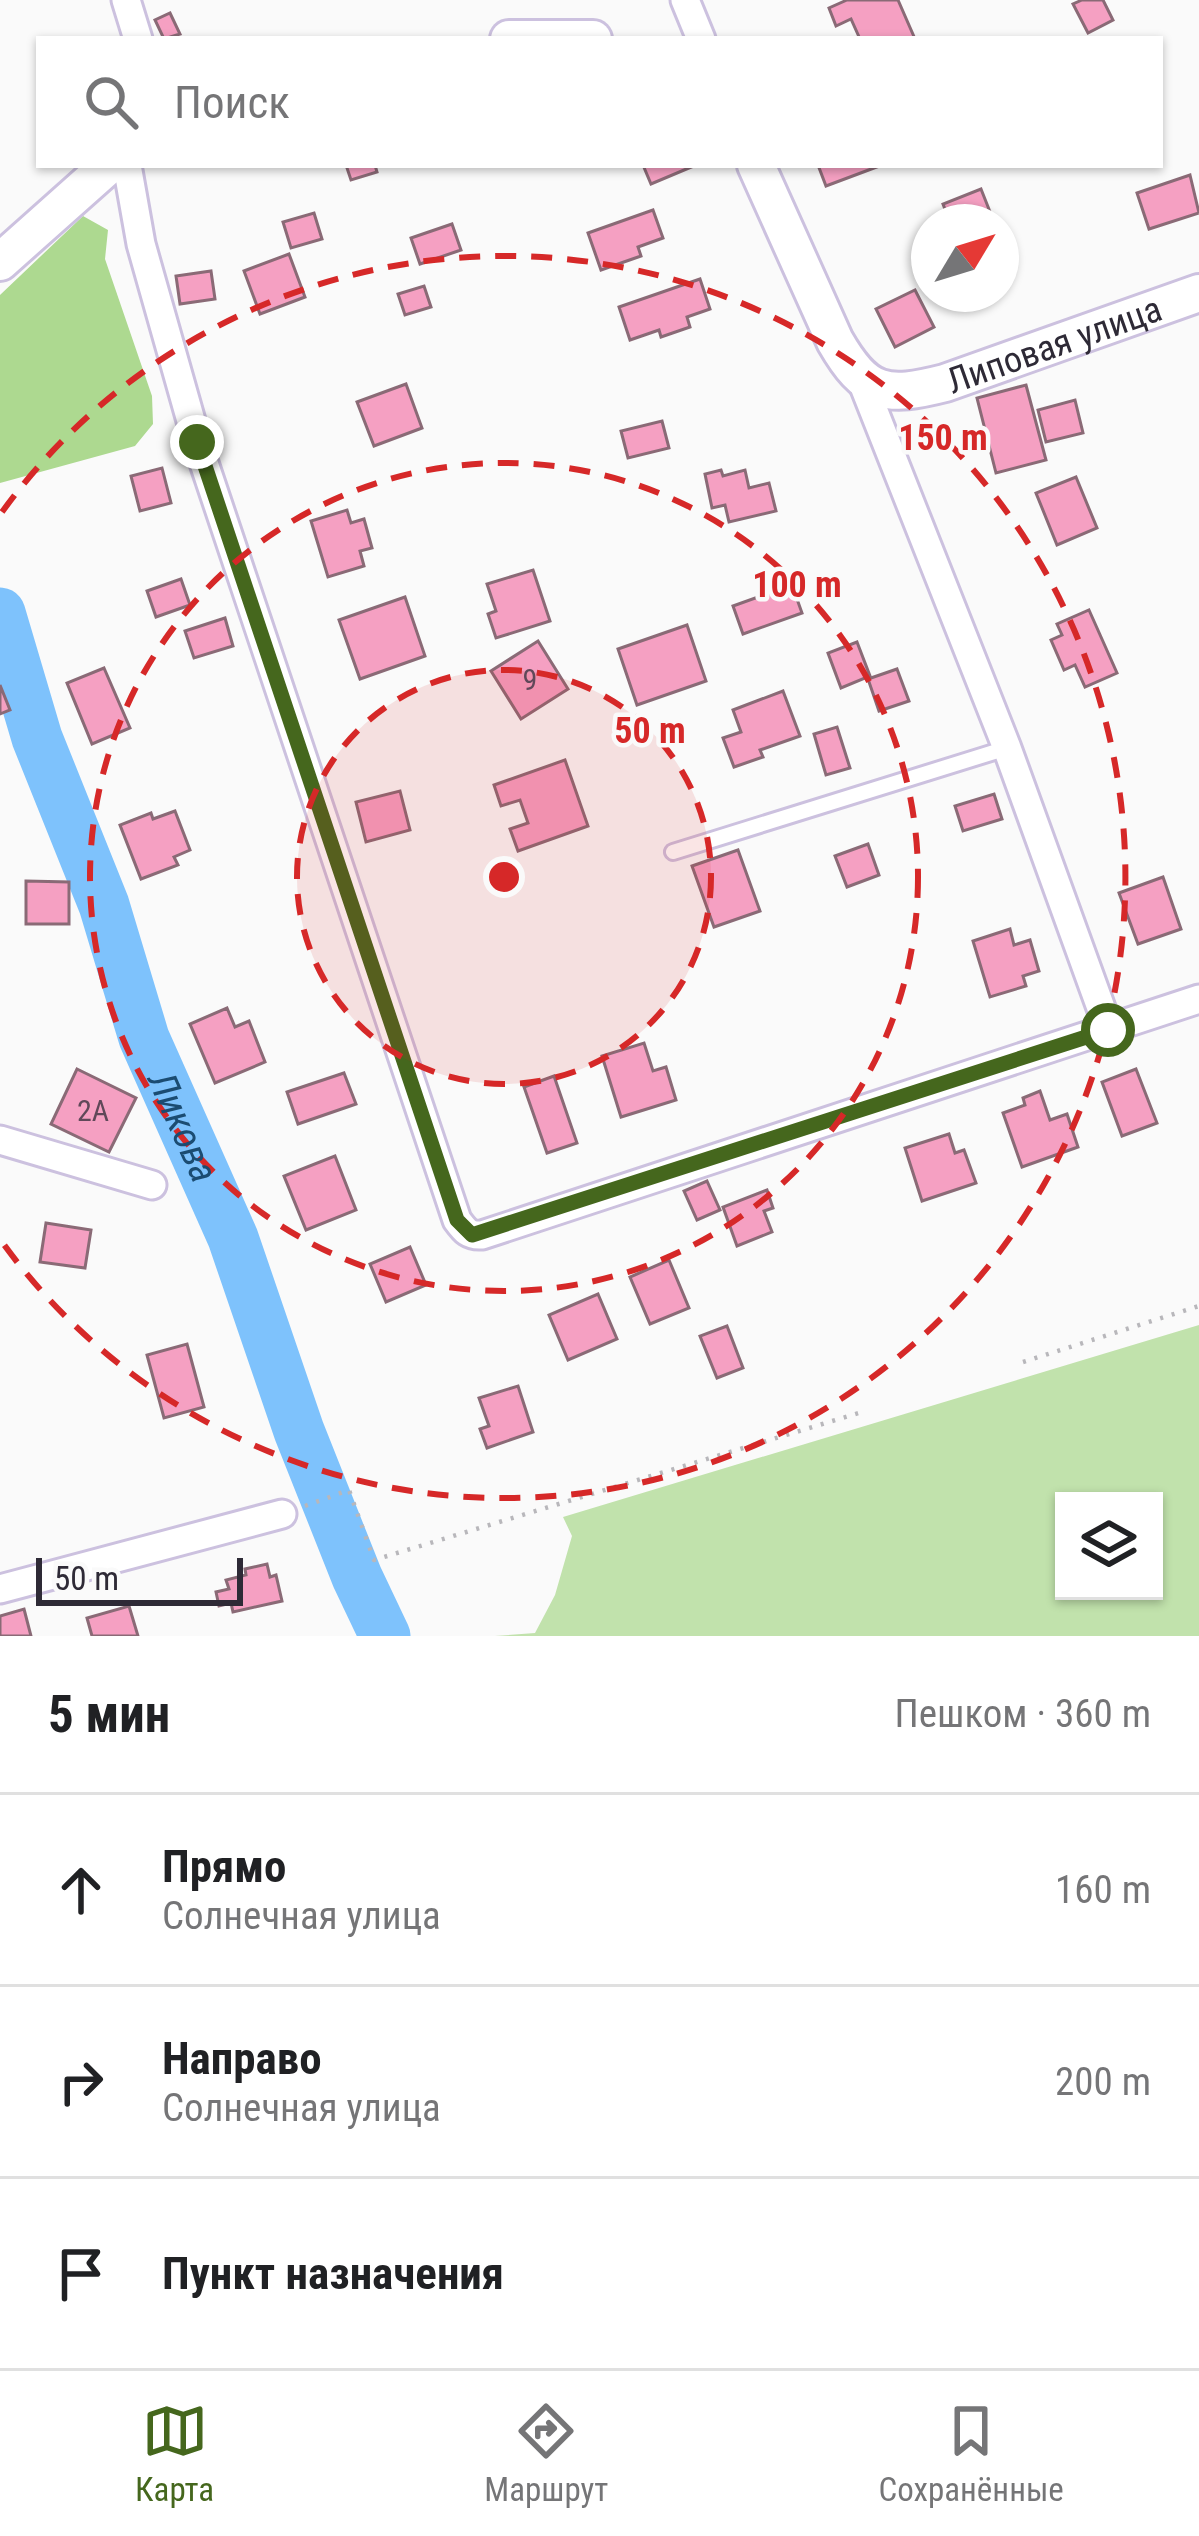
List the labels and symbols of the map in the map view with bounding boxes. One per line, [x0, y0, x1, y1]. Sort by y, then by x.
north arrow [911, 204, 1019, 312]
street label: Липовая улица [941, 288, 1167, 403]
route end [170, 415, 224, 469]
text: 150 m [898, 417, 988, 459]
text: 100 m [752, 564, 842, 606]
house number: 9 [523, 662, 537, 697]
text: 50 m [614, 710, 686, 752]
centre of rings [483, 856, 525, 898]
route start [1081, 1003, 1135, 1057]
water label: Ликова [137, 1063, 227, 1189]
house number: 2А [77, 1093, 109, 1128]
scale bar [36, 1552, 243, 1605]

